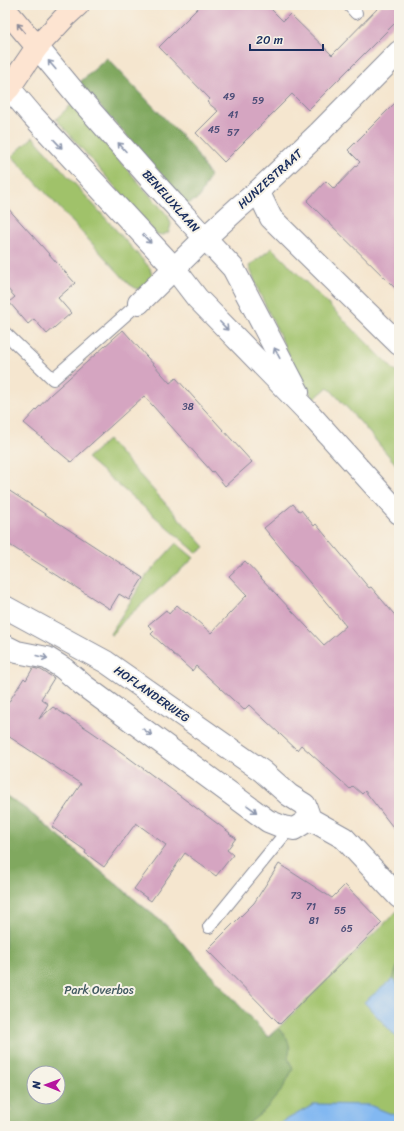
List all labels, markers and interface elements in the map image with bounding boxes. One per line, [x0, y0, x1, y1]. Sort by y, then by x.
one-way arrow [16, 23, 25, 34]
scale bar [250, 26, 323, 52]
text: 20 m [256, 29, 283, 51]
one-way arrow [47, 60, 56, 71]
house number: 49 [223, 88, 235, 106]
house number: 59 [252, 92, 264, 110]
house number: 41 [228, 106, 238, 124]
house number: 45 [208, 121, 220, 139]
house number: 57 [227, 124, 240, 142]
one-way arrow [54, 139, 63, 149]
one-way arrow [117, 142, 127, 152]
street label: HUNZESTRAAT [232, 143, 309, 215]
street label: BENELUXLAAN [136, 164, 206, 238]
one-way arrow [142, 234, 152, 244]
one-way arrow [219, 321, 229, 331]
one-way arrow [273, 347, 281, 359]
house number: 38 [182, 398, 194, 416]
one-way arrow [35, 654, 48, 662]
street label: HOFLANDERWEG [109, 660, 195, 728]
one-way arrow [142, 728, 153, 736]
one-way arrow [247, 805, 258, 813]
house number: 73 [290, 887, 302, 905]
house number: 71 [306, 898, 316, 916]
house number: 55 [334, 902, 346, 920]
house number: 81 [309, 912, 319, 930]
house number: 65 [341, 920, 353, 938]
park label: Park Overbos [64, 979, 134, 1001]
north arrow [26, 1065, 66, 1105]
text: N [27, 1080, 46, 1090]

